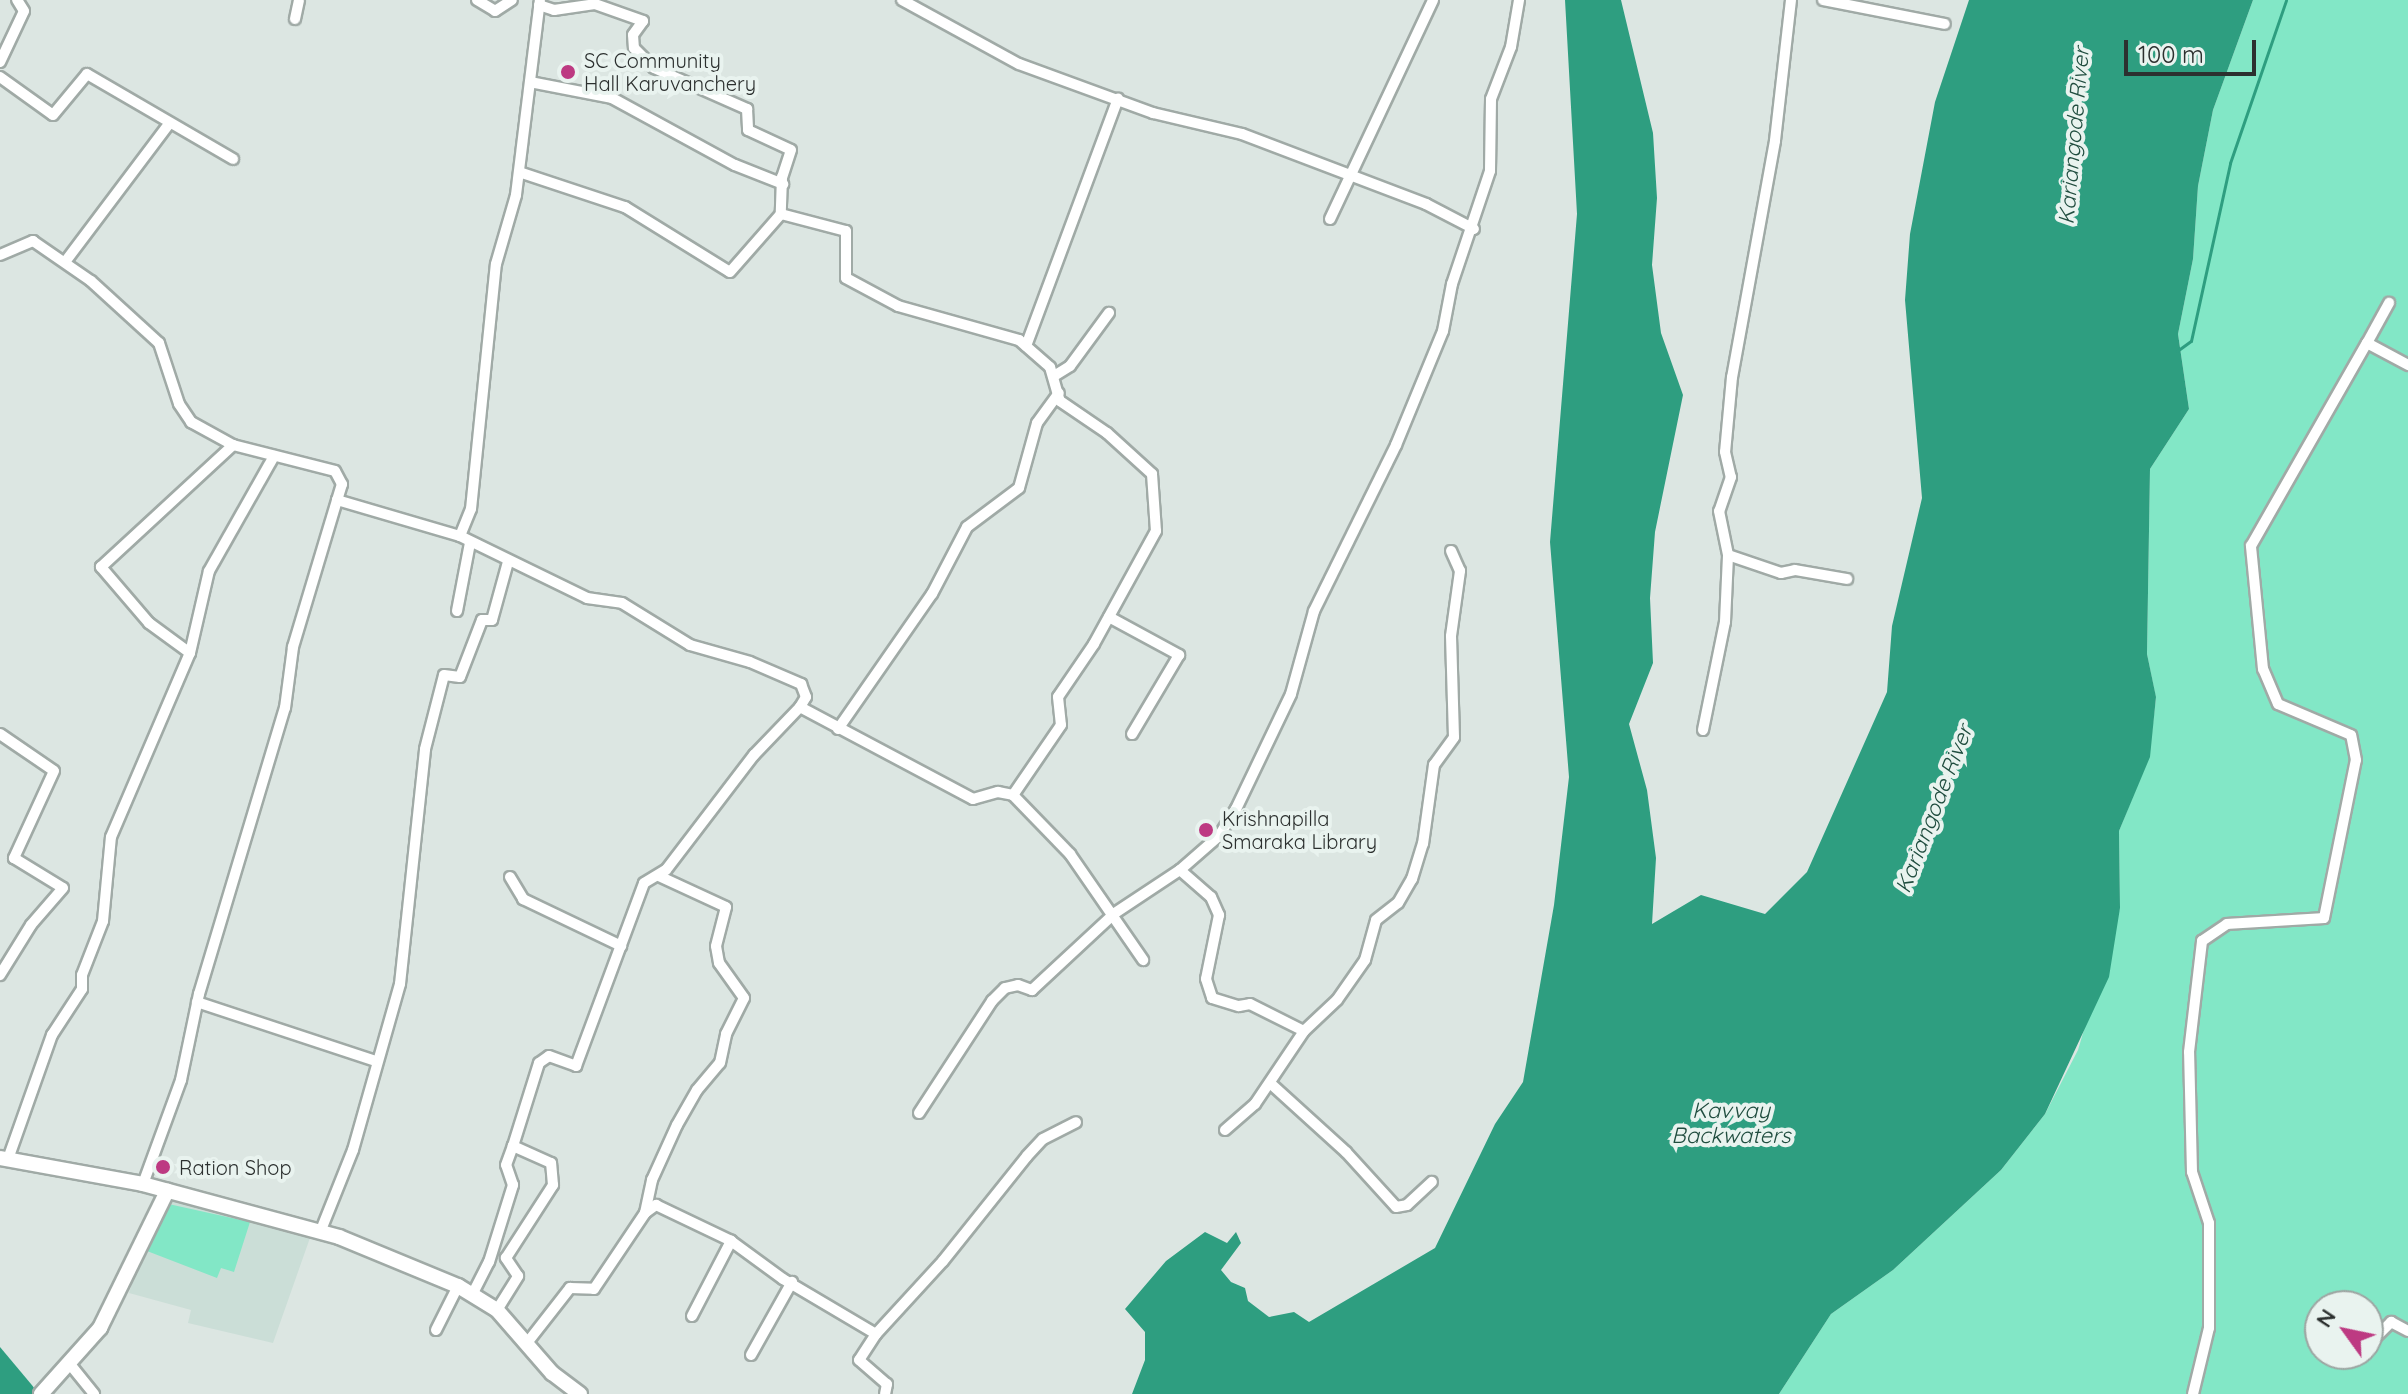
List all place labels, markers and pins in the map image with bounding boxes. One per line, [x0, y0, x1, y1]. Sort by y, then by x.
place label: SC Community Hall Karuvanchery [584, 48, 756, 95]
marker: SC Community Hall Karuvanchery [559, 63, 577, 81]
place label: Krishnapilla Smaraka Library [1222, 806, 1377, 853]
marker: Krishnapilla Smaraka Library [1197, 821, 1215, 839]
place label: Ration Shop [179, 1155, 292, 1179]
marker: Ration Shop [154, 1158, 172, 1176]

